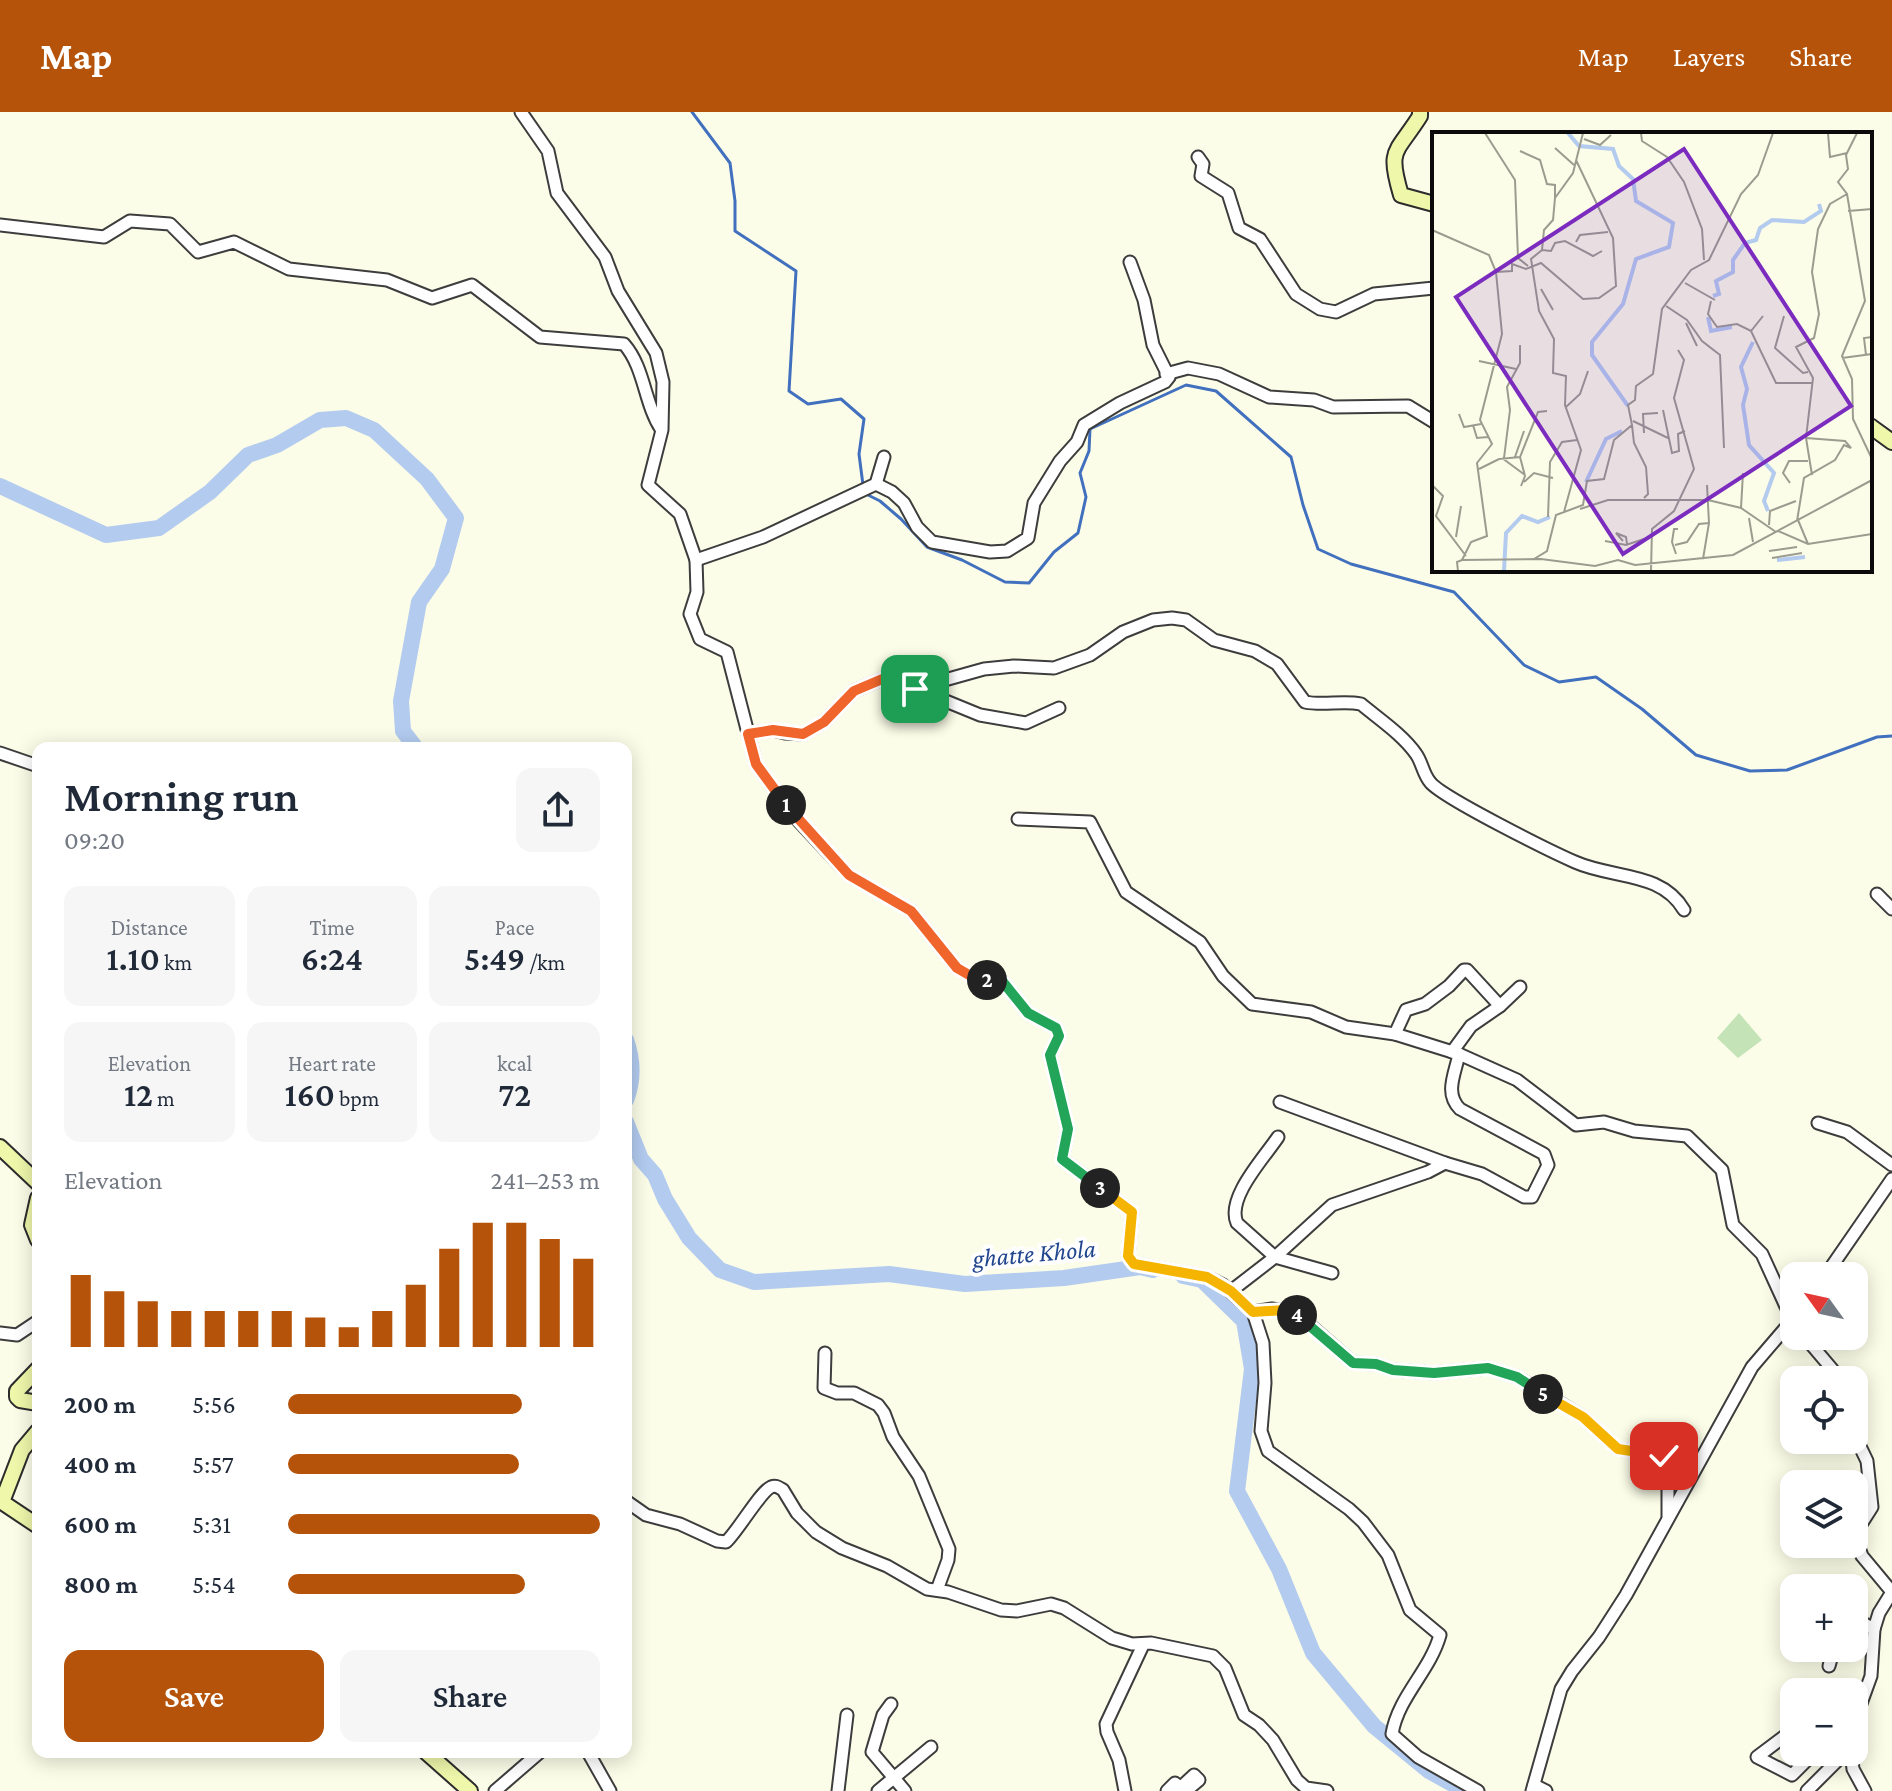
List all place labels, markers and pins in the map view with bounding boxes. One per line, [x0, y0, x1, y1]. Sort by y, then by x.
pin [881, 655, 949, 723]
pin: 1 [766, 785, 806, 825]
pin: 2 [967, 960, 1007, 1000]
pin: 3 [1080, 1168, 1120, 1208]
pin: 4 [1277, 1295, 1317, 1335]
pin: 5 [1523, 1374, 1563, 1414]
pin [1630, 1422, 1698, 1490]

